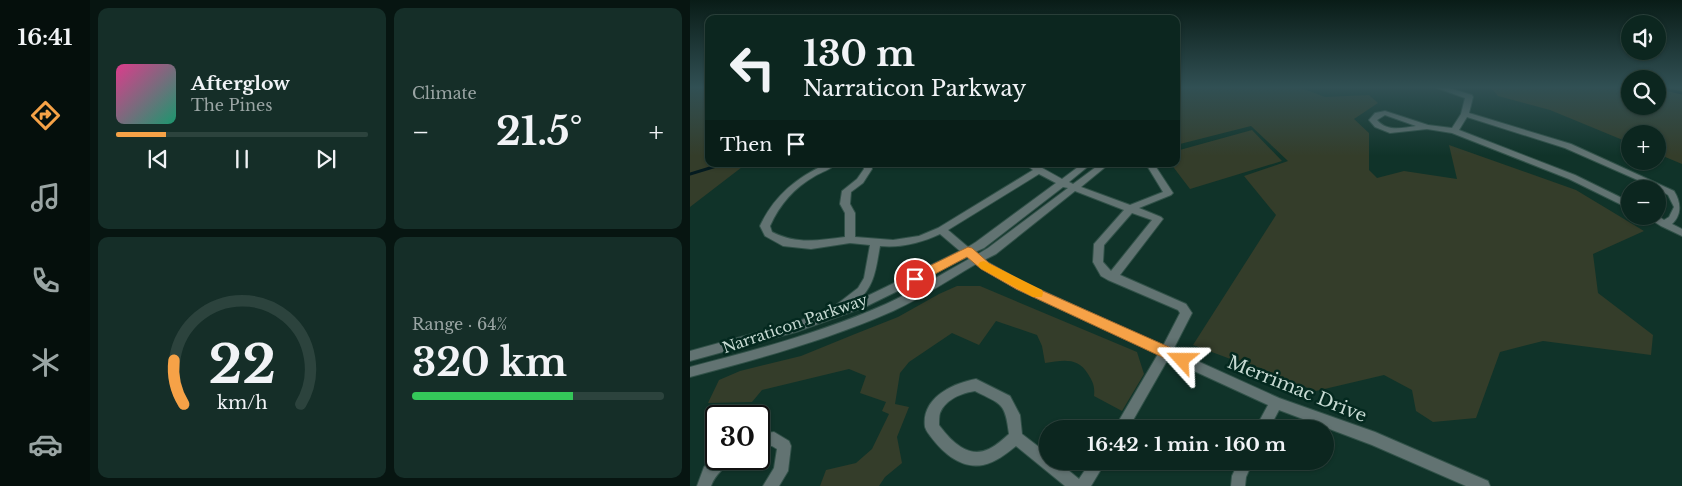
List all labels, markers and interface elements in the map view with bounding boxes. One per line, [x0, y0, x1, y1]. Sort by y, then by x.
map controls [1621, 15, 1666, 225]
button: sound [1621, 15, 1666, 60]
text: 16:41 [18, 24, 72, 51]
text: 130 m [803, 32, 915, 75]
icon: left [720, 35, 785, 100]
button: search [1621, 70, 1666, 115]
text: Afterglow [191, 72, 290, 95]
text: Narraticon Parkway [803, 75, 1026, 102]
text: Climate [412, 83, 477, 103]
text: The Pines [191, 95, 273, 115]
icon: directions [28, 98, 63, 133]
text: 21.5° [496, 108, 582, 155]
text: − [412, 115, 430, 150]
text: + [649, 115, 664, 150]
button: + [1621, 125, 1666, 170]
icon: arrive [782, 130, 810, 158]
text: Then [720, 133, 772, 156]
icon: previous [144, 145, 172, 173]
icon: pause [228, 145, 256, 173]
icon: next [312, 145, 340, 173]
icon: music [28, 180, 63, 215]
button: − [1621, 180, 1666, 225]
pin [894, 258, 936, 300]
icon: phone [28, 263, 63, 298]
icon: arrive [901, 265, 929, 293]
street label: Narraticon Parkway [720, 290, 870, 357]
text: Range · 64% [412, 314, 507, 334]
text: 22 [208, 333, 276, 397]
position arrow [1155, 333, 1207, 385]
text: 320 km [412, 339, 567, 386]
icon: climate [28, 345, 63, 380]
street label: Merrimac Drive [1224, 351, 1370, 427]
text: km/h [217, 392, 267, 414]
speed limit sign: 30 [705, 405, 770, 470]
icon: car [28, 427, 63, 462]
text: 16:42 · 1 min · 160 m [1087, 433, 1286, 456]

